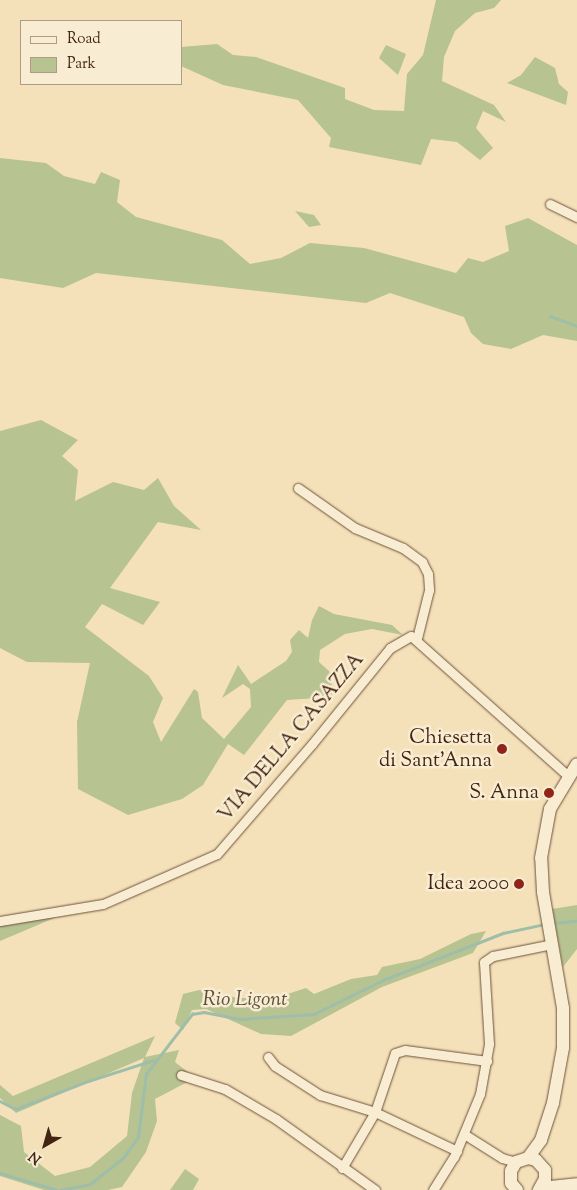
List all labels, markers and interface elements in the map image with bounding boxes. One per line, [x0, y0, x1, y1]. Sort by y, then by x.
legend [20, 20, 182, 85]
text: Road [67, 29, 101, 50]
text: Park [67, 54, 96, 75]
street label: VIA DELLA CASAZZA [214, 649, 370, 827]
place label: Chiesetta di Sant'Anna [379, 726, 492, 773]
marker: Chiesetta di Sant'Anna [496, 743, 508, 755]
place label: S. Anna [469, 781, 539, 805]
marker: S. Anna [543, 787, 555, 799]
place label: Idea 2000 [427, 872, 509, 896]
marker: Idea 2000 [513, 878, 525, 890]
water label: Rio Ligont [202, 987, 288, 1013]
north arrow [20, 1120, 70, 1170]
text: N [25, 1145, 46, 1168]

